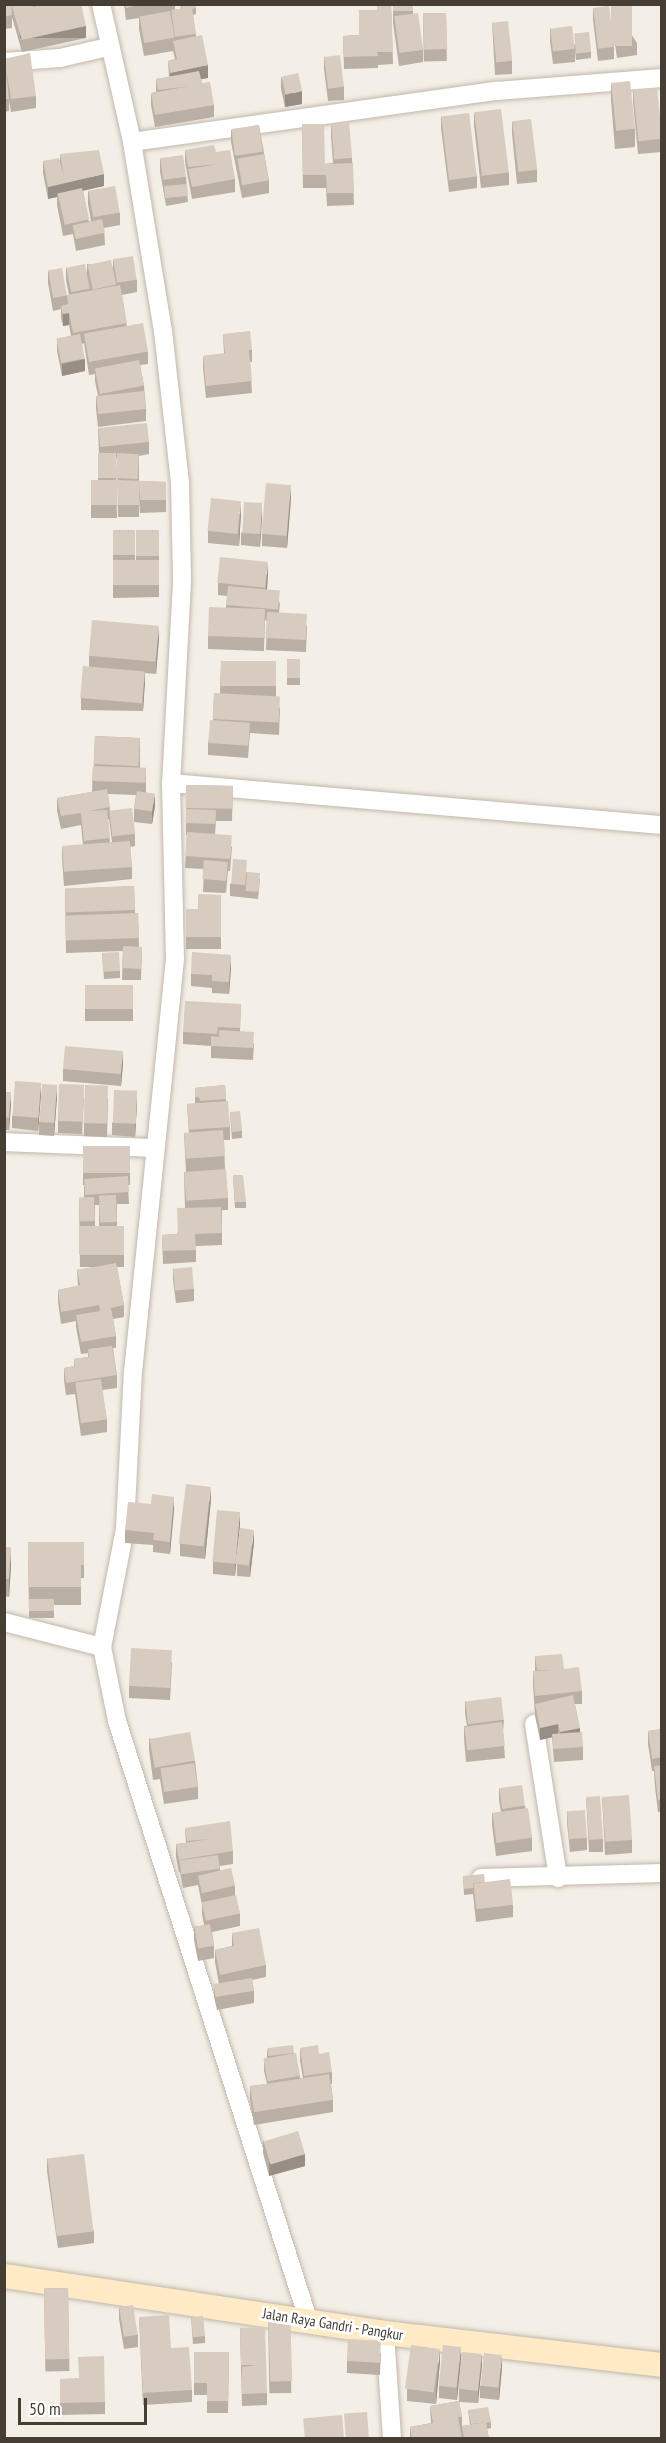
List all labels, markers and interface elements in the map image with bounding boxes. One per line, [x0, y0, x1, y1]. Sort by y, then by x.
street label: Jalan Raya Gandri - Pangkur [261, 2304, 405, 2344]
scale bar [21, 2386, 150, 2424]
text: 50 m [29, 2397, 61, 2420]

